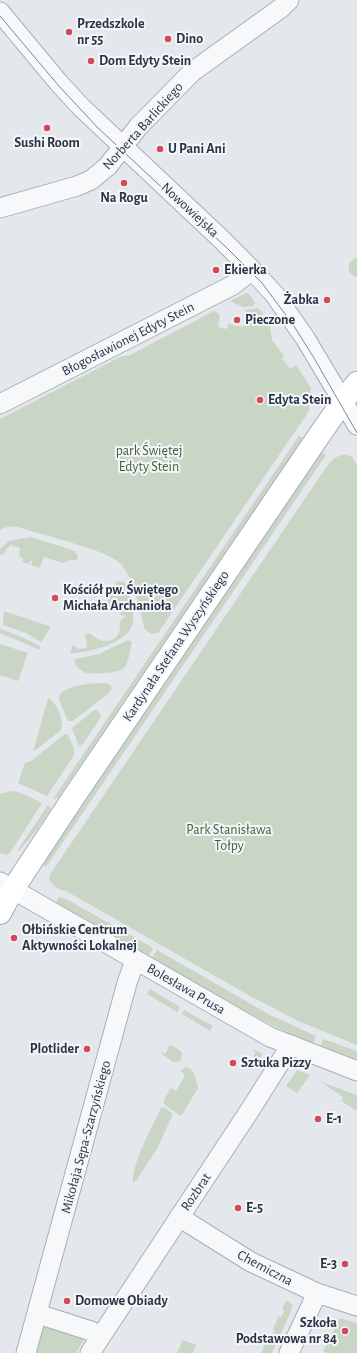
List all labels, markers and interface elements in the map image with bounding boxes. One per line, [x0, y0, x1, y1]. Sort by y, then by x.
place label: Przedszkole nr 55 [77, 16, 145, 48]
marker: Przedszkole nr 55 [64, 27, 74, 37]
place label: Dino [176, 31, 203, 47]
marker: Dino [163, 34, 173, 44]
place label: Dom Edyty Stein [99, 53, 191, 69]
marker: Dom Edyty Stein [86, 56, 96, 66]
street label: Norberta Barlickiego [99, 79, 187, 173]
marker: Sushi Room [42, 123, 52, 133]
place label: Sushi Room [14, 135, 80, 151]
place label: U Pani Ani [168, 141, 226, 157]
marker: U Pani Ani [155, 144, 165, 154]
marker: Na Rogu [119, 178, 129, 188]
street label: Nowowiejska [158, 179, 222, 241]
place label: Na Rogu [100, 190, 148, 206]
place label: Ekierka [224, 262, 267, 278]
marker: Ekierka [211, 265, 221, 275]
place label: Żabka [284, 292, 319, 308]
marker: Żabka [322, 295, 332, 305]
street label: Błogosławionej Edyty Stein [59, 298, 197, 380]
place label: Pieczone [245, 312, 295, 328]
marker: Pieczone [232, 315, 242, 325]
place label: Edyta Stein [268, 392, 331, 408]
marker: Edyta Stein [255, 395, 265, 405]
park label: park Świętej Edyty Stein [116, 443, 182, 476]
street label: Kardynała Stefana Wyszyńskiego [119, 567, 233, 725]
place label: Kościół pw. Świętego Michała Archanioła [63, 582, 178, 614]
marker: Kościół pw. Świętego Michała Archanioła [50, 593, 60, 603]
park label: Park Stanisława Tołpy [186, 822, 272, 854]
place label: Ołbińskie Centrum Aktywności Lokalnej [22, 922, 137, 954]
marker: Ołbińskie Centrum Aktywności Lokalnej [9, 933, 19, 943]
street label: Bolesława Prusa [144, 960, 228, 1018]
place label: Plotlider [30, 1041, 79, 1057]
marker: Plotlider [82, 1044, 92, 1054]
place label: Sztuka Pizzy [241, 1055, 311, 1071]
marker: Sztuka Pizzy [228, 1058, 238, 1068]
street label: Mikołaja Sępa-Szarzyńskiego [57, 1059, 115, 1215]
place label: E-1 [326, 1111, 342, 1127]
marker: E-1 [313, 1114, 323, 1124]
street label: Rozbrat [177, 1170, 215, 1214]
place label: E-5 [246, 1200, 263, 1216]
marker: E-5 [233, 1203, 243, 1213]
street label: Chemiczna [234, 1246, 296, 1290]
place label: E-3 [320, 1256, 337, 1272]
marker: E-3 [340, 1259, 350, 1269]
place label: Domowe Obiady [75, 1293, 168, 1309]
marker: Domowe Obiady [62, 1296, 72, 1306]
place label: Szkoła Podstawowa nr 84 [236, 1315, 337, 1348]
marker: Szkoła Podstawowa nr 84 [340, 1326, 350, 1336]

